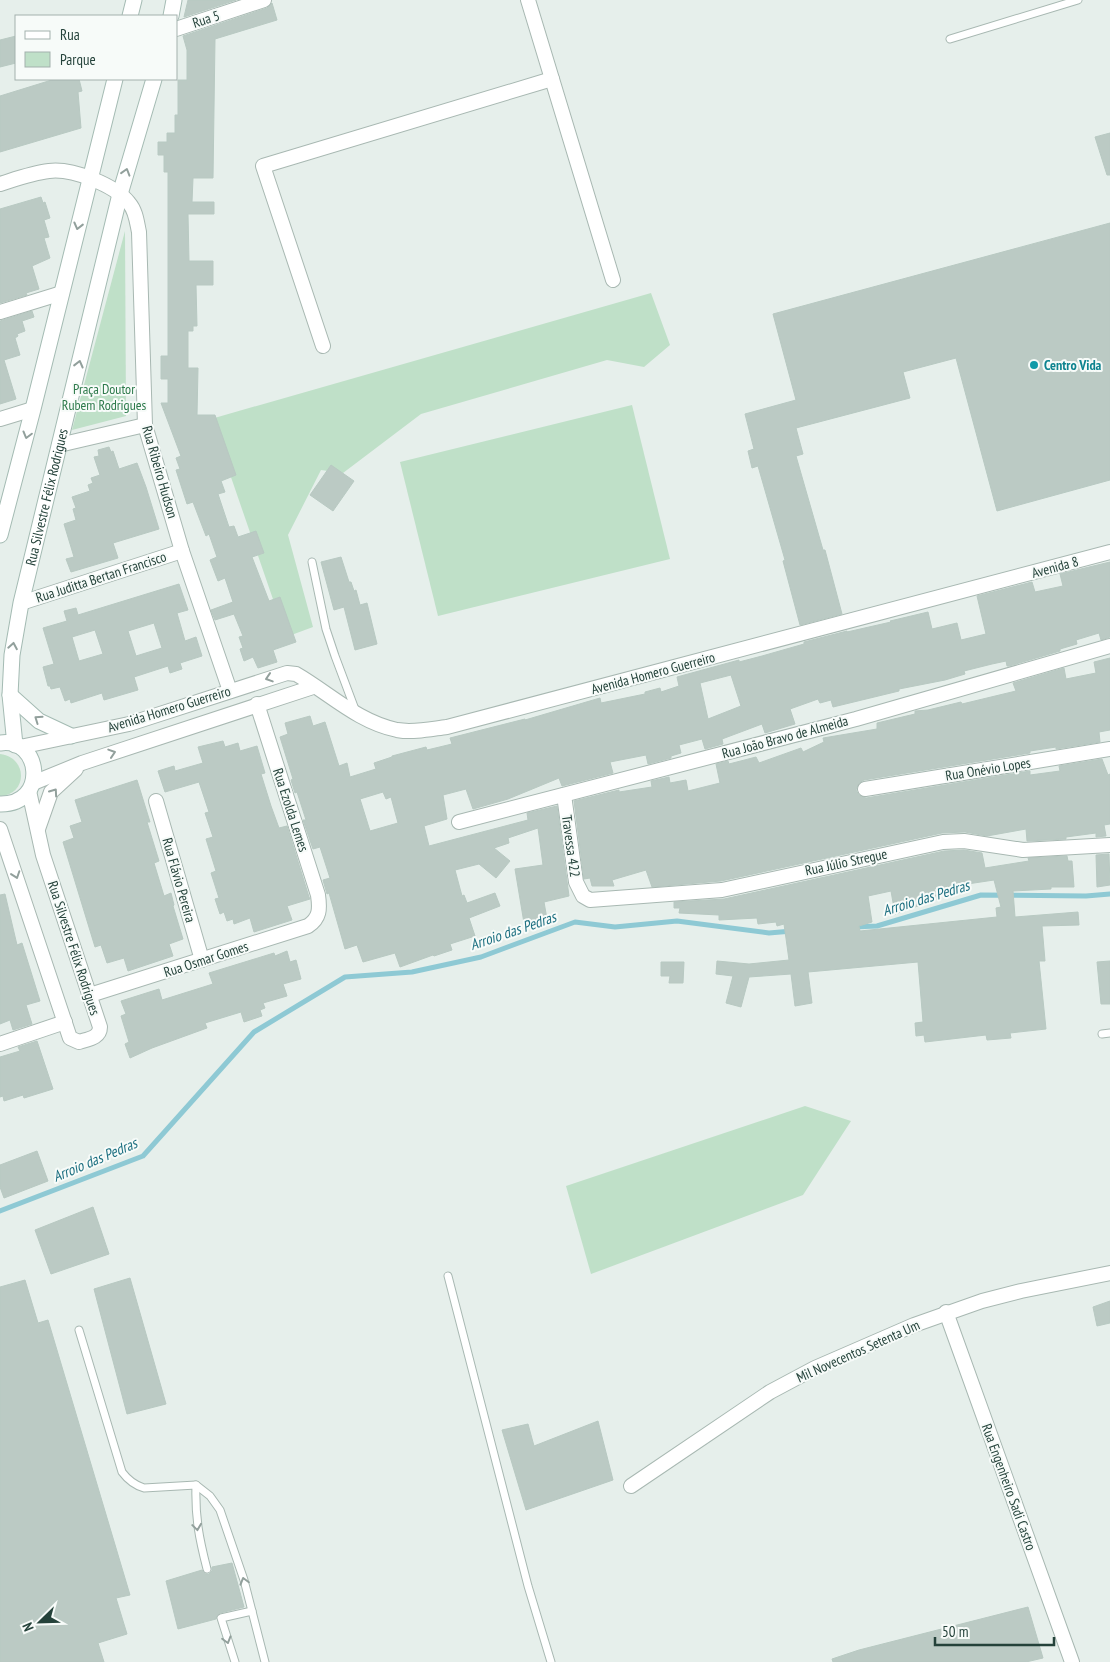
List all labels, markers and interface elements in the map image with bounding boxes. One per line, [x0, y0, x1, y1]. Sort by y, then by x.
street label: Rua 5 [190, 6, 222, 32]
legend [15, 15, 178, 80]
text: Rua [60, 25, 80, 44]
text: Parque [60, 50, 96, 69]
one-way arrow [121, 168, 131, 177]
one-way arrow [73, 222, 84, 231]
place label: Centro Vida [1044, 356, 1102, 374]
marker: Centro Vida [1028, 359, 1040, 371]
one-way arrow [73, 360, 83, 368]
park label: Praça Doutor Rubem Rodrigues [62, 380, 147, 414]
street label: Rua Ribeiro Hudson [138, 424, 182, 520]
street label: Rua Silvestre Félix Rodrigues [21, 427, 72, 567]
one-way arrow [22, 430, 32, 438]
street label: Rua Juditta Bertan Francisco [33, 547, 169, 607]
street label: Avenida 8 [1030, 552, 1080, 582]
one-way arrow [8, 642, 18, 651]
street label: Avenida Homero Guerreiro [589, 648, 717, 698]
one-way arrow [266, 672, 274, 682]
street label: Avenida Homero Guerreiro [105, 682, 233, 736]
street label: Rua João Bravo de Almeida [720, 712, 850, 762]
one-way arrow [34, 716, 44, 725]
one-way arrow [107, 749, 115, 759]
street label: Rua Onévio Lopes [944, 753, 1032, 785]
street label: Rua Ezolda Lemes [269, 766, 313, 854]
one-way arrow [48, 788, 57, 798]
street label: Travessa 422 [558, 814, 584, 878]
street label: Rua Flávio Pereira [158, 836, 200, 924]
street label: Rua Júlio Stregue [803, 844, 889, 879]
one-way arrow [10, 870, 20, 879]
water label: Arroio das Pedras [880, 875, 973, 920]
street label: Rua Silvestre Félix Rodrigues [44, 879, 104, 1018]
water label: Arroio das Pedras [467, 906, 560, 954]
street label: Rua Osmar Gomes [161, 937, 251, 981]
water label: Arroio das Pedras [50, 1133, 142, 1186]
street label: Mil Novecentos Setenta Um [794, 1316, 922, 1386]
street label: Rua Engenheiro Sadi Castro [978, 1421, 1040, 1553]
one-way arrow [192, 1523, 202, 1531]
one-way arrow [240, 1577, 250, 1585]
north arrow [15, 1597, 65, 1647]
scale bar [935, 1614, 1054, 1646]
text: N [18, 1620, 38, 1634]
text: 50 m [942, 1622, 968, 1641]
one-way arrow [222, 1636, 232, 1644]

